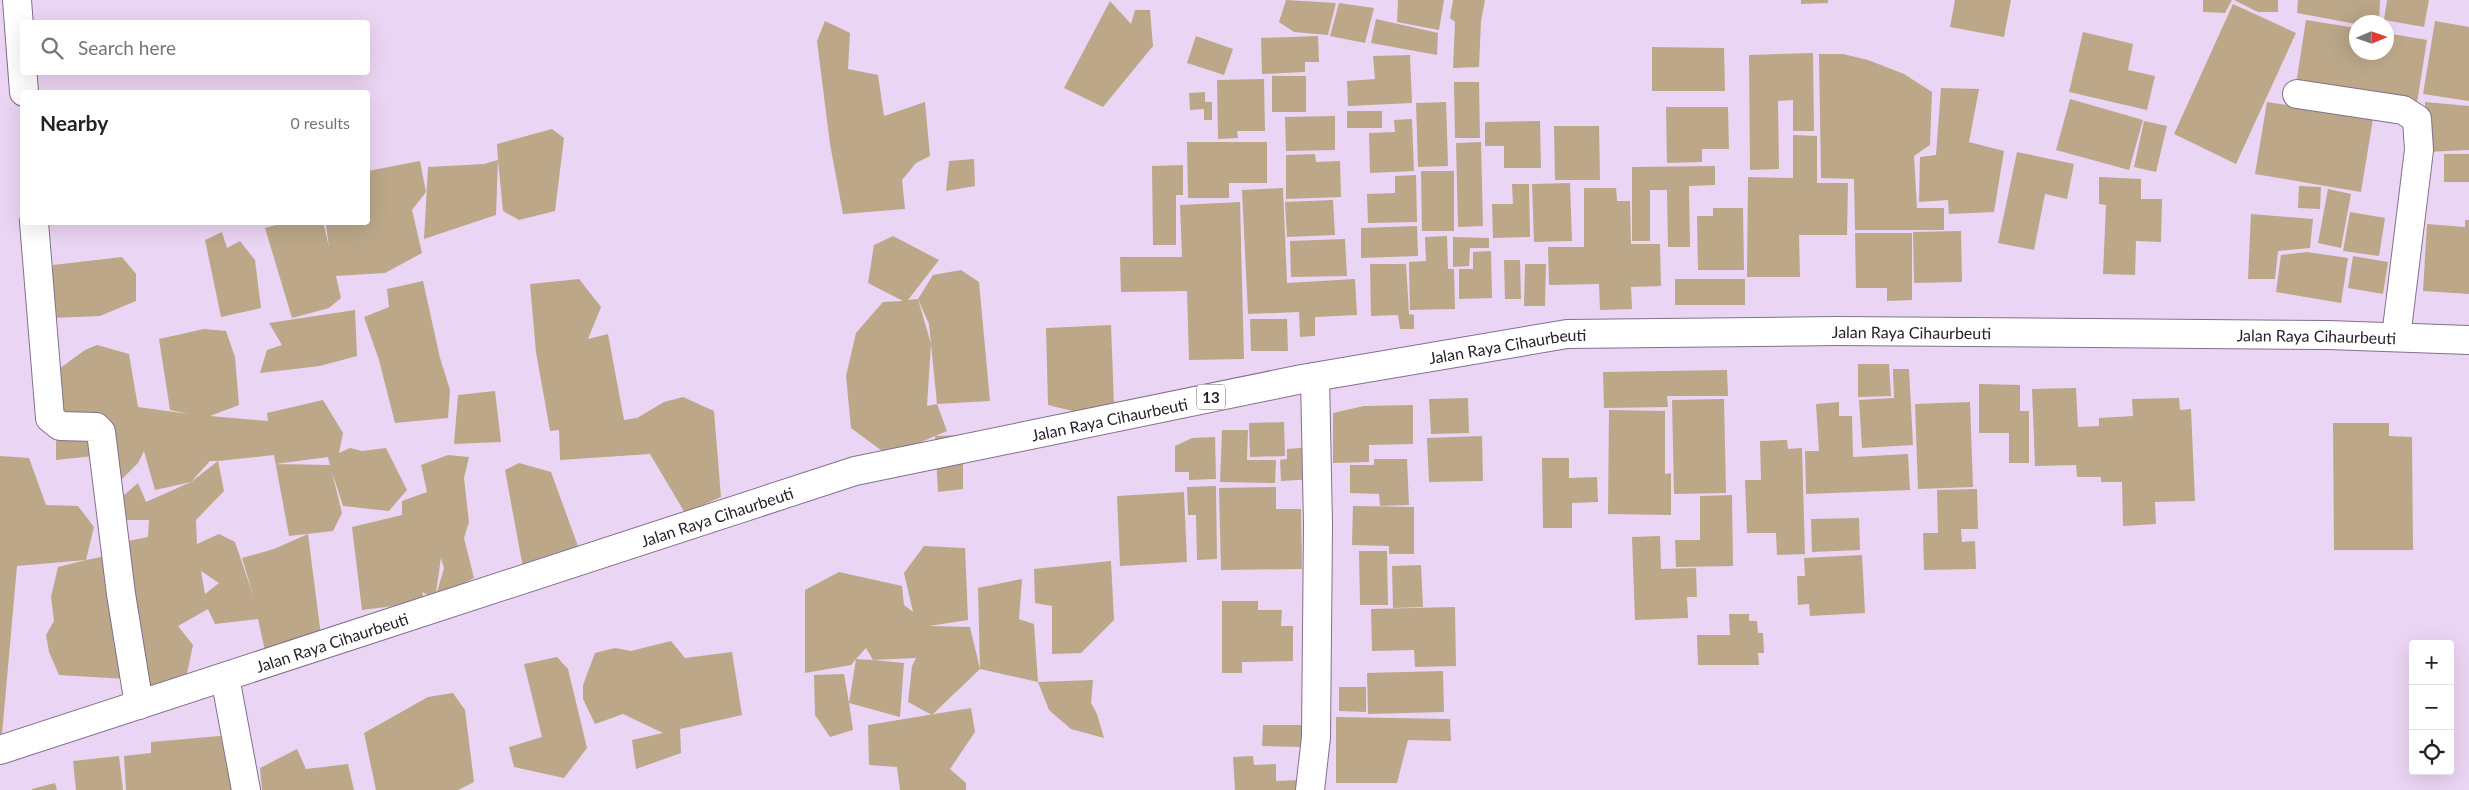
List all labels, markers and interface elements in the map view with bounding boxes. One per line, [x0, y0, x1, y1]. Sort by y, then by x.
north arrow [2349, 15, 2394, 60]
search box [20, 20, 370, 75]
icon: search [38, 34, 66, 62]
text: Search here [78, 36, 176, 59]
text: Nearby [40, 110, 108, 135]
text: 0 results [290, 113, 350, 132]
street label: Jalan Raya Cihaurbeuti [1832, 321, 1991, 342]
street label: Jalan Raya Cihaurbeuti [1427, 324, 1586, 367]
street label: Jalan Raya Cihaurbeuti [2237, 325, 2396, 347]
road number: 13 [1197, 384, 1225, 410]
street label: Jalan Raya Cihaurbeuti [1029, 393, 1189, 444]
street label: Jalan Raya Cihaurbeuti [638, 482, 796, 550]
street label: Jalan Raya Cihaurbeuti [253, 608, 411, 675]
map controls [2409, 640, 2454, 775]
button: + [2409, 640, 2454, 685]
button: − [2409, 685, 2454, 730]
button: locate [2409, 730, 2454, 775]

